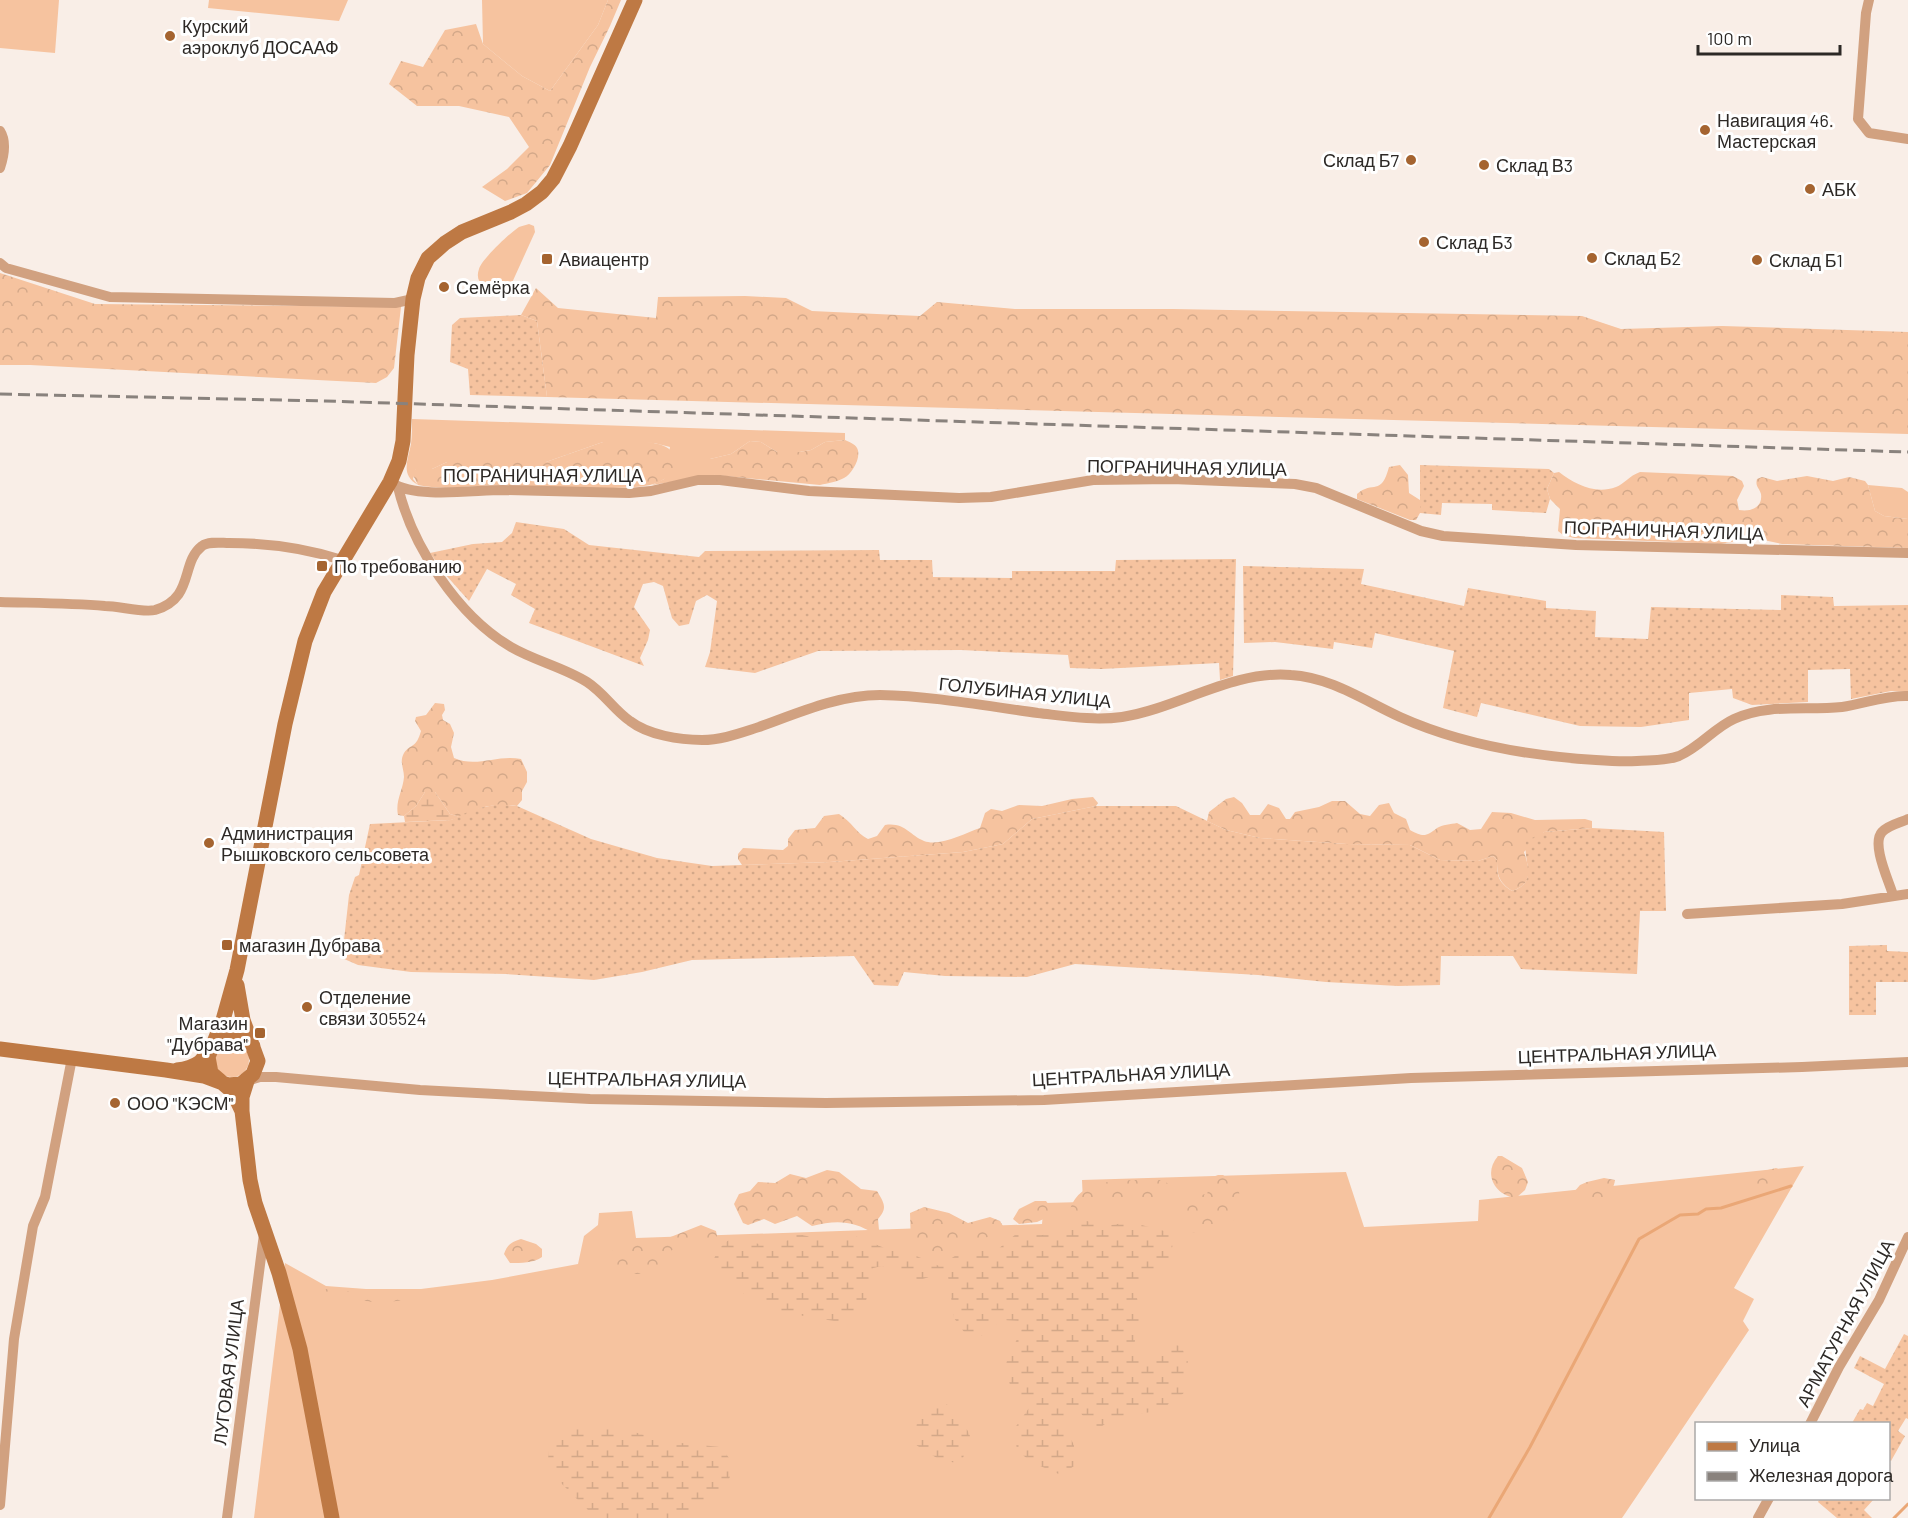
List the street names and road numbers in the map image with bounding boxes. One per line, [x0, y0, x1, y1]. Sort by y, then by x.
street label: ПОГРАНИЧНАЯ УЛИЦА [1087, 454, 1287, 480]
street label: ПОГРАНИЧНАЯ УЛИЦА [443, 464, 643, 486]
street label: ПОГРАНИЧНАЯ УЛИЦА [1564, 516, 1764, 544]
street label: ГОЛУБИНАЯ УЛИЦА [938, 672, 1112, 712]
street label: ЦЕНТРАЛЬНАЯ УЛИЦА [1517, 1039, 1717, 1067]
street label: ЦЕНТРАЛЬНАЯ УЛИЦА [1031, 1058, 1231, 1090]
street label: ЦЕНТРАЛЬНАЯ УЛИЦА [547, 1066, 747, 1092]
street label: АРМАТУРНАЯ УЛИЦА [1792, 1236, 1898, 1410]
street label: ЛУГОВАЯ УЛИЦА [208, 1298, 248, 1446]

